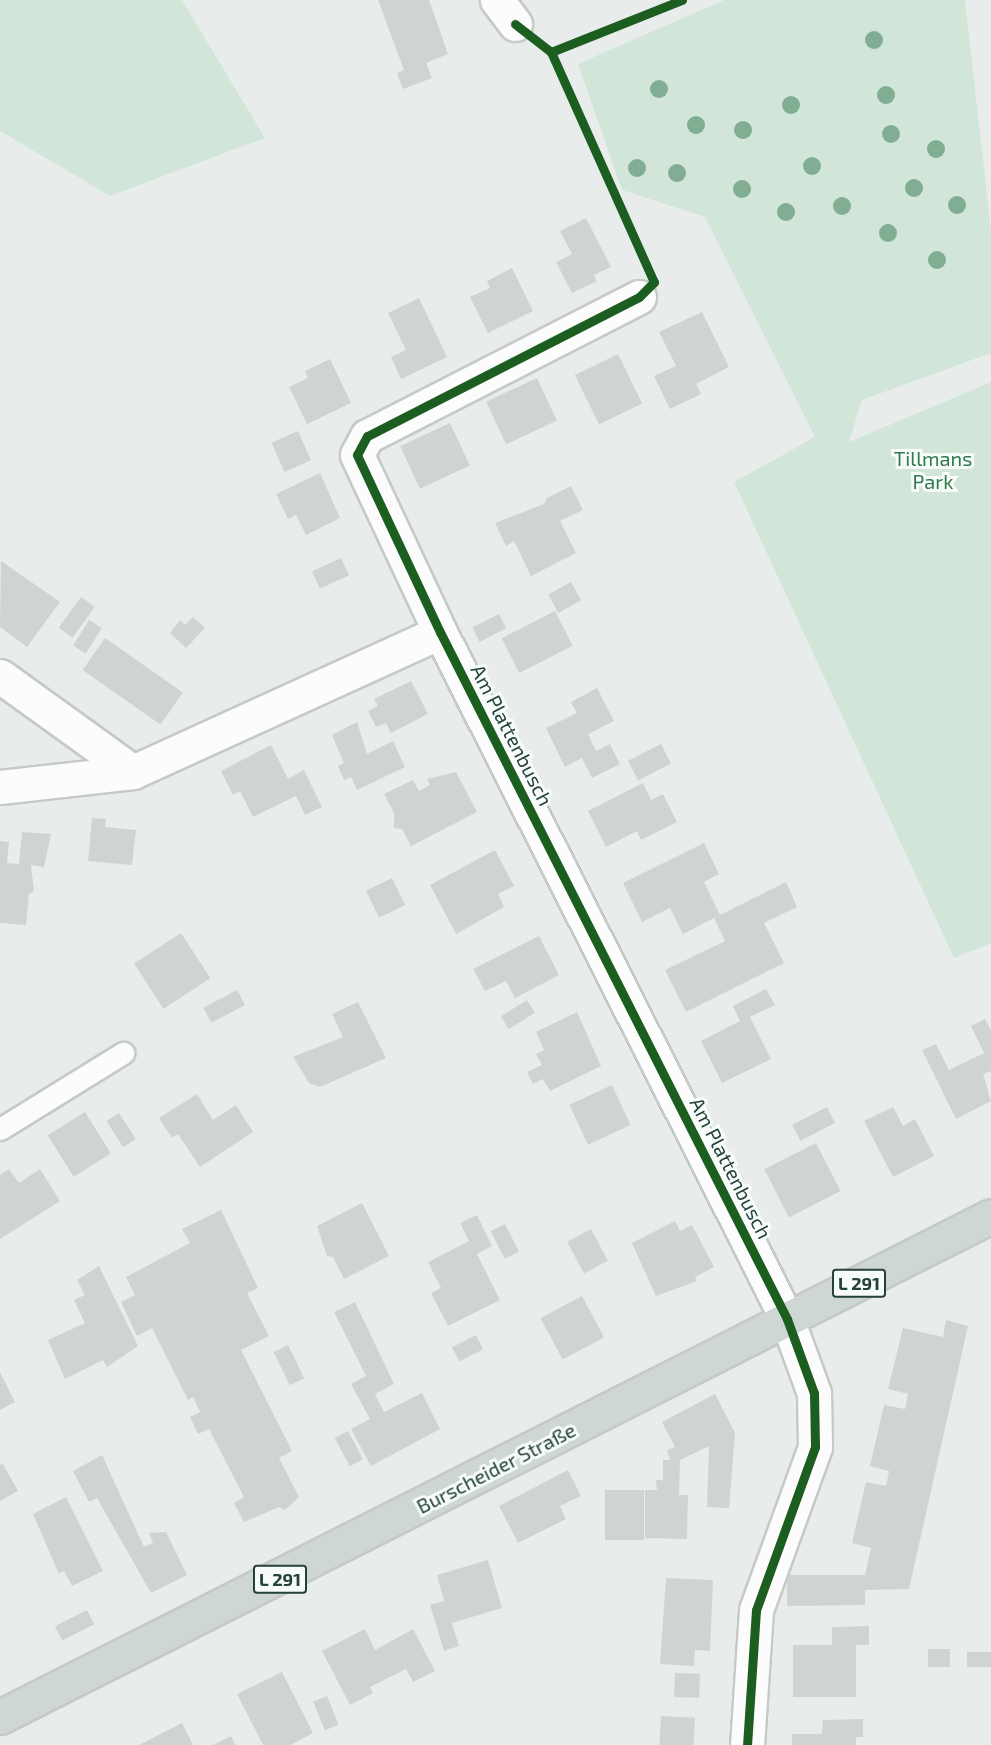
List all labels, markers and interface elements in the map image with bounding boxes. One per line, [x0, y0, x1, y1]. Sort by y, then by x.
park label: Tillmans Park [894, 446, 972, 493]
street label: Am Plattenbusch [466, 660, 558, 810]
street label: Am Plattenbusch [685, 1093, 777, 1243]
road number: L 291 [830, 1268, 888, 1298]
street label: Burscheider Straße [412, 1417, 580, 1519]
road number: L 291 [252, 1564, 308, 1594]

